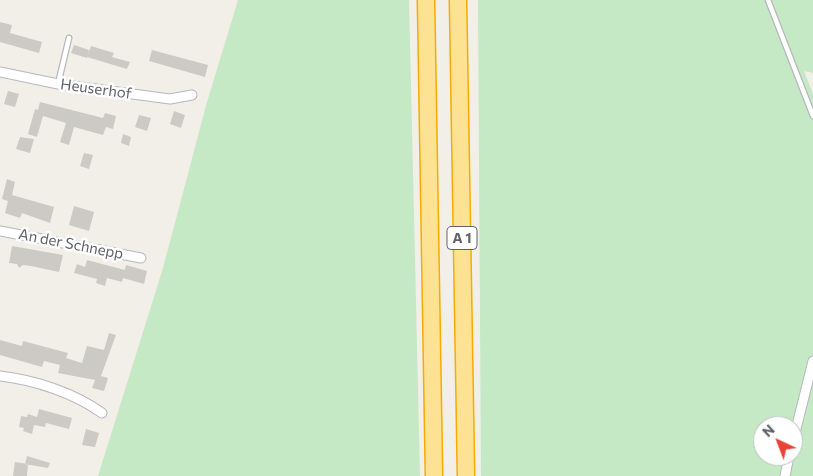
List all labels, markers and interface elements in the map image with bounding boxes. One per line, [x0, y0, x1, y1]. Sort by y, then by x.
street label: Heuserhof [59, 75, 133, 103]
street label: An der Schnepp [17, 225, 125, 263]
road number: A 1 [447, 227, 477, 250]
north arrow [753, 416, 803, 466]
text: N [758, 421, 778, 440]

